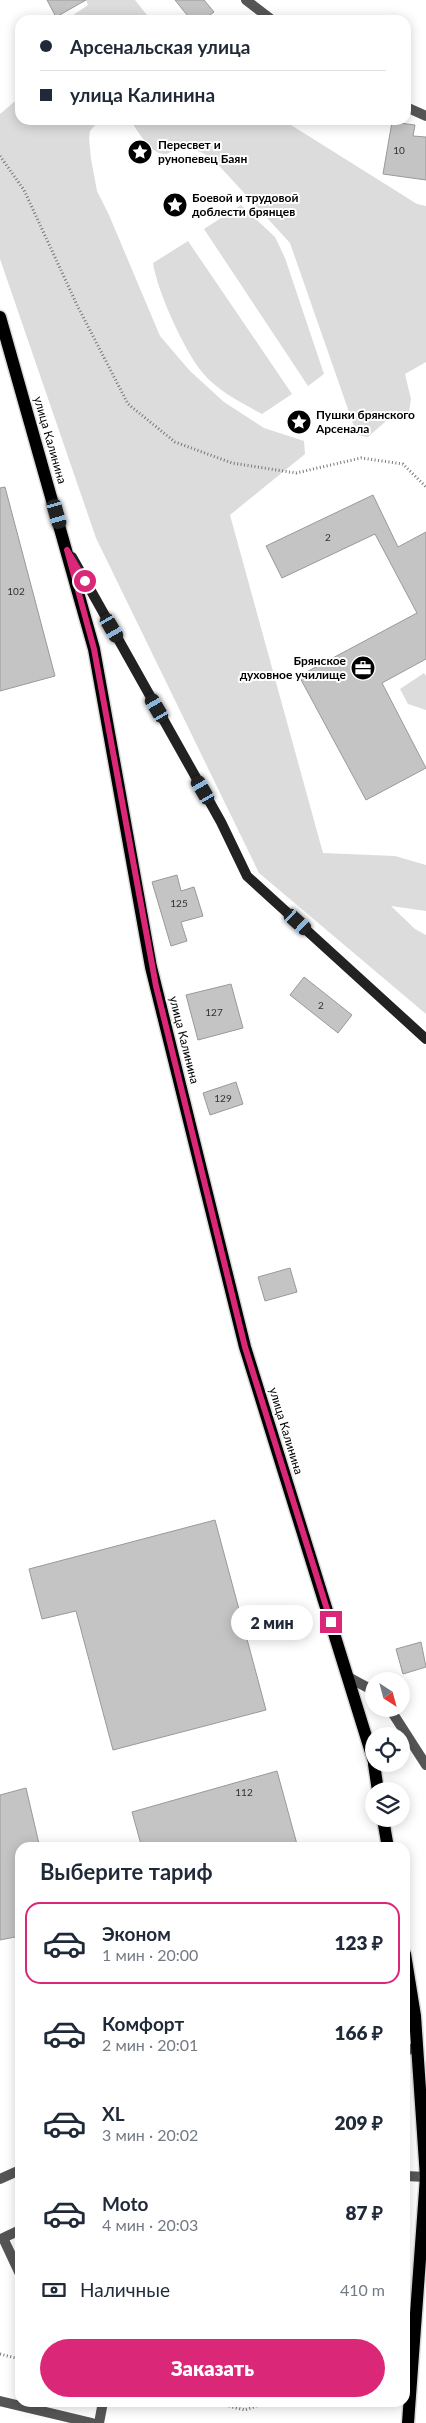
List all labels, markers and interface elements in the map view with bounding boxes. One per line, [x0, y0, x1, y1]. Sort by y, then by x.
text: Арсенальская улица [70, 35, 250, 58]
text: улица Калинина [70, 83, 215, 106]
place label: Пересвет и рунопевец Баян [158, 137, 247, 166]
place icon: Пересвет и рунопевец Баян [127, 139, 153, 165]
house number: 10 [393, 144, 405, 156]
place label: Боевой и трудовой доблести брянцев [192, 190, 298, 219]
place icon: Боевой и трудовой доблести брянцев [162, 192, 188, 218]
street label: улица Калинина [31, 394, 70, 485]
place label: Пушки брянского Арсенала [315, 407, 415, 436]
place icon: Пушки брянского Арсенала [286, 409, 312, 435]
car [45, 498, 68, 530]
house number: 2 [325, 531, 331, 543]
route start [74, 570, 96, 592]
house number: 102 [7, 585, 25, 597]
car [98, 611, 125, 645]
place label: Брянское духовное училище [240, 653, 347, 682]
office icon: Брянское духовное училище [350, 655, 376, 681]
car [143, 691, 170, 725]
car [189, 773, 216, 807]
house number: 125 [170, 897, 188, 909]
car [281, 906, 314, 938]
street label: улица Калинина [166, 994, 203, 1085]
house number: 2 [318, 999, 324, 1011]
house number: 127 [205, 1006, 223, 1018]
house number: 129 [214, 1092, 232, 1104]
street label: улица Калинина [266, 1386, 307, 1476]
callout: 2 мин [231, 1604, 314, 1640]
route end [320, 1611, 342, 1633]
text: 2 мин [250, 1613, 294, 1632]
north arrow [365, 1672, 410, 1718]
map controls [365, 1672, 410, 1827]
button: locate [365, 1727, 410, 1772]
button: layers [365, 1782, 410, 1827]
house number: 112 [235, 1786, 253, 1798]
text: Выберите тариф [40, 1858, 213, 1885]
icon: car [42, 1921, 87, 1966]
text: Эконом [102, 1922, 171, 1945]
text: 123 ₽ [334, 1931, 383, 1954]
text: 1 мин · 20:00 [102, 1945, 198, 1964]
icon: car [42, 2011, 87, 2056]
text: Комфорт [102, 2012, 184, 2035]
text: 166 ₽ [334, 2021, 383, 2044]
text: 2 мин · 20:01 [102, 2035, 198, 2054]
icon: car [42, 2101, 87, 2146]
text: XL [102, 2102, 125, 2125]
text: 209 ₽ [334, 2111, 383, 2134]
text: 3 мин · 20:02 [102, 2125, 198, 2144]
icon: car [42, 2191, 87, 2236]
text: Moto [102, 2192, 148, 2215]
text: 87 ₽ [346, 2201, 383, 2224]
text: 4 мин · 20:03 [102, 2215, 198, 2234]
icon: cash [40, 2276, 68, 2304]
text: Наличные [80, 2278, 170, 2301]
text: 410 m [340, 2280, 385, 2299]
button: Заказать [40, 2339, 385, 2397]

